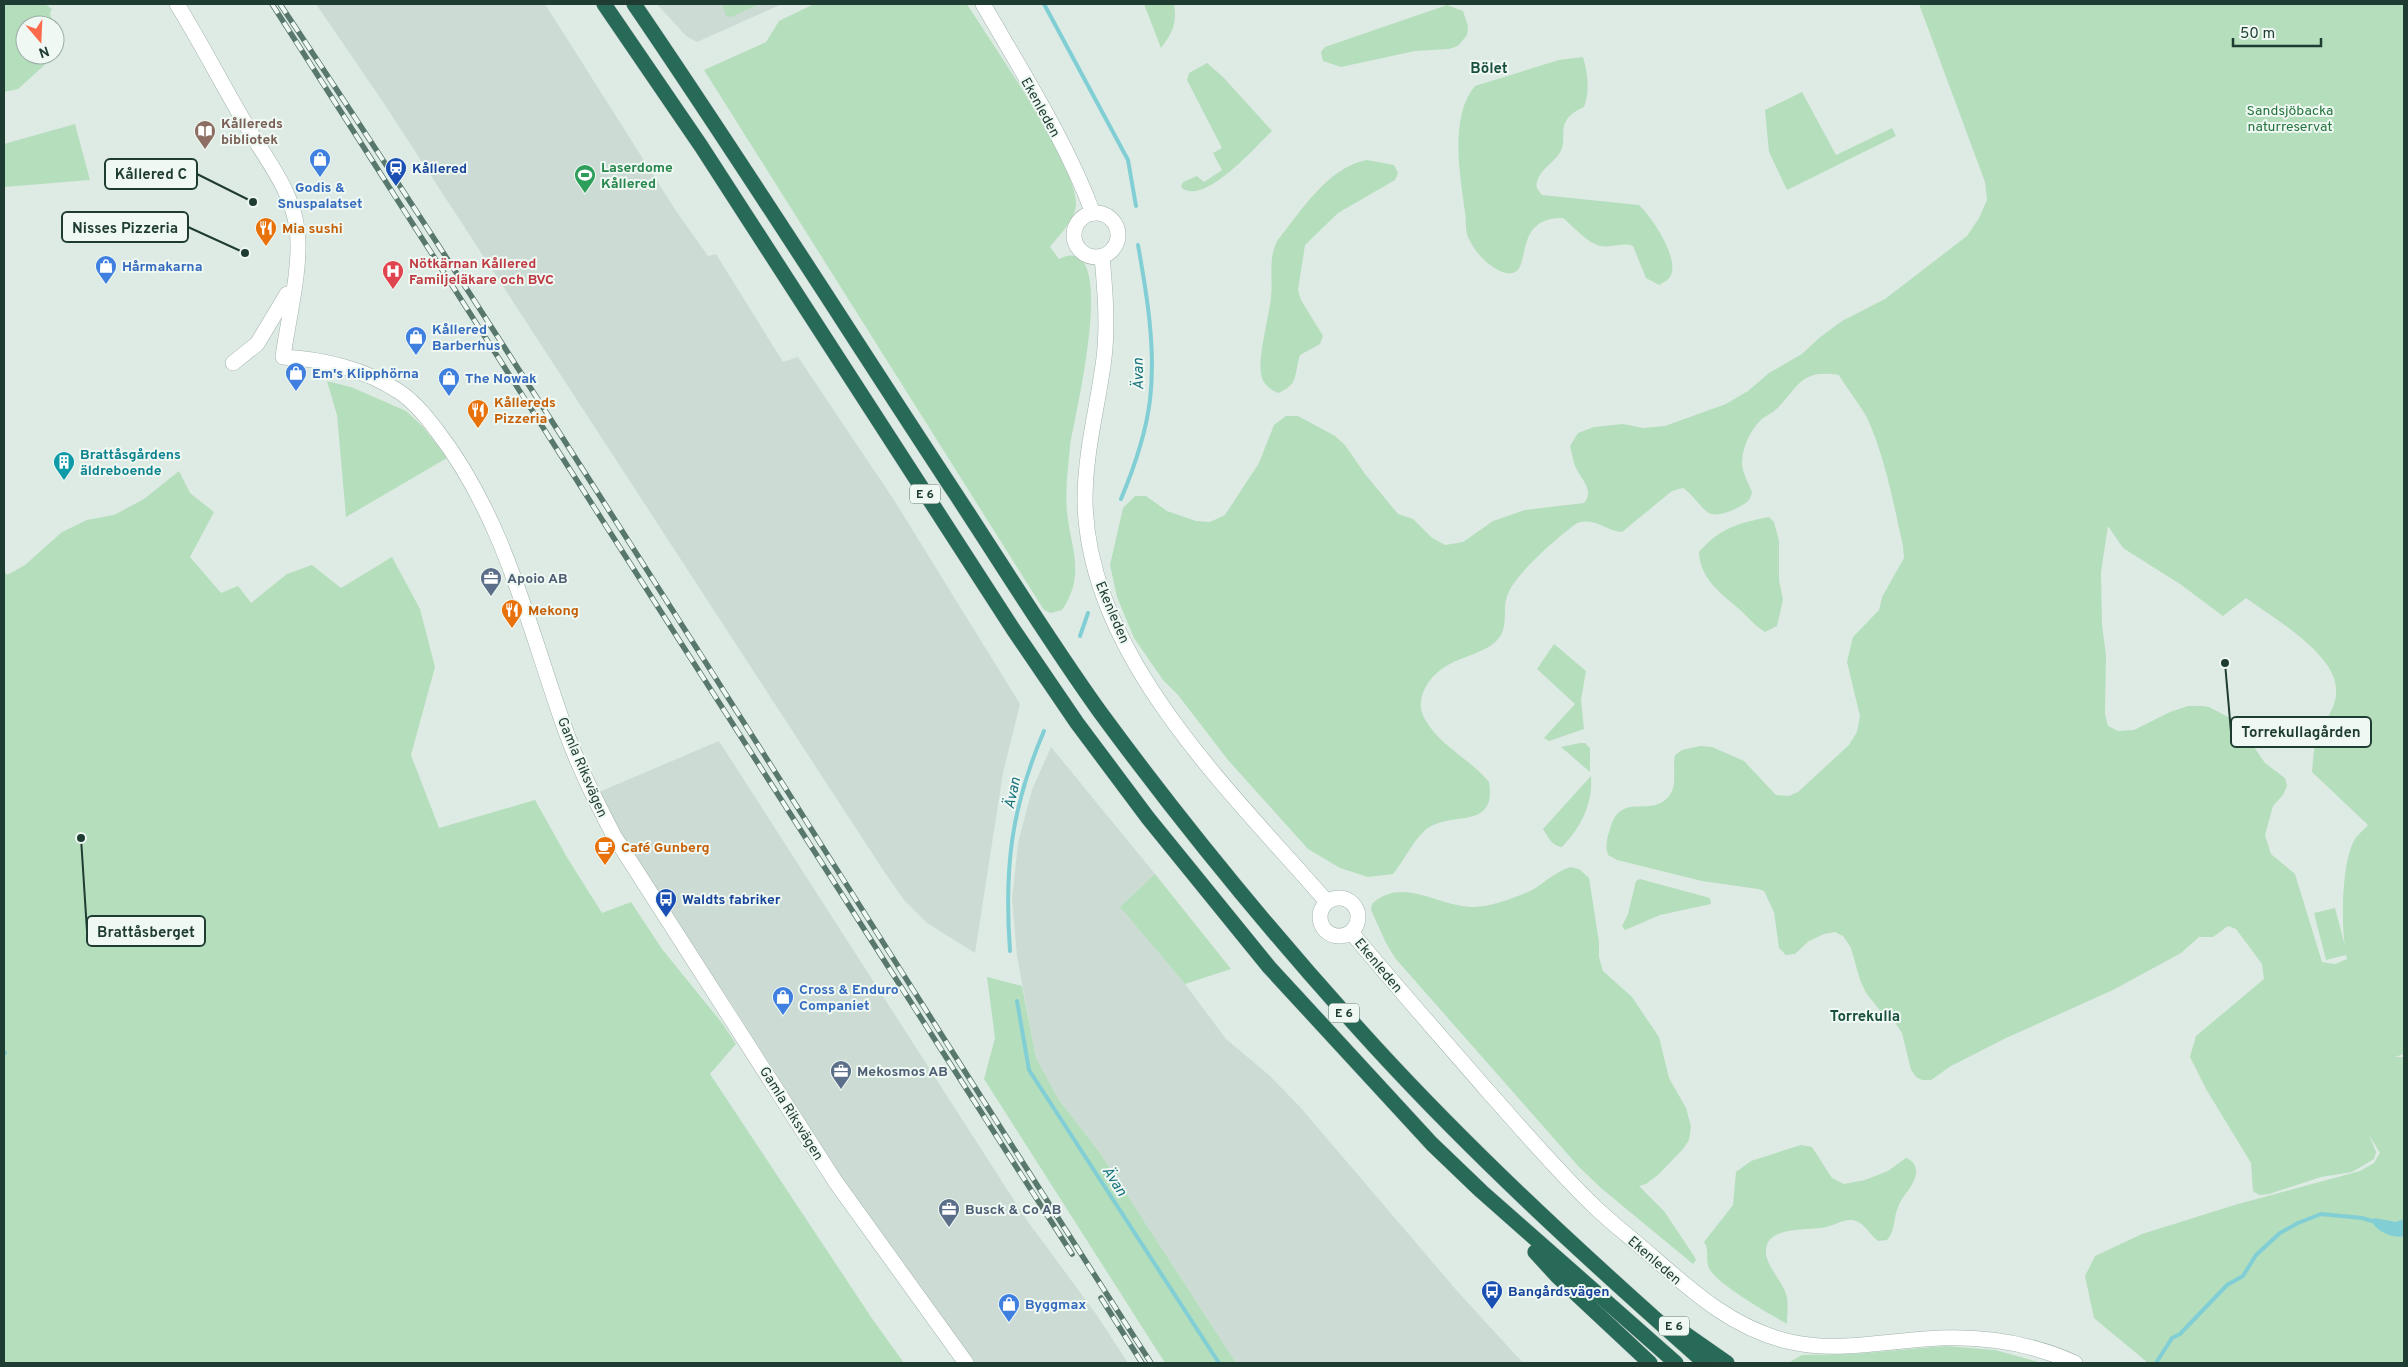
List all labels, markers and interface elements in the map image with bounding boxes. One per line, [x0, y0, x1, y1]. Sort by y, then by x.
north arrow [15, 15, 65, 65]
scale bar [2233, 15, 2320, 47]
text: 50 m [2240, 25, 2275, 44]
text: N [36, 41, 51, 61]
district label: Bölet [1470, 60, 1508, 79]
street label: Ekenleden [1016, 75, 1063, 141]
park label: Sandsjöbacka naturreservat [2247, 103, 2333, 136]
place label: Kållereds bibliotek [221, 116, 283, 149]
library icon: Kållereds bibliotek [193, 119, 217, 150]
shop icon: Godis & Snuspalatset [308, 147, 332, 178]
station icon: Kållered [384, 156, 408, 187]
callout: Kållered C [105, 159, 197, 189]
place label: Laserdome Kållered [601, 160, 673, 193]
place label: Kållered [412, 161, 467, 178]
sports icon: Laserdome Kållered [573, 163, 597, 194]
text: Kållered C [115, 166, 187, 185]
place label: Godis & Snuspalatset [277, 180, 363, 213]
callout: Nisses Pizzeria [62, 212, 188, 242]
restaurant icon: Mia sushi [254, 216, 278, 247]
text: Nisses Pizzeria [72, 220, 178, 239]
place label: Mia sushi [282, 221, 343, 238]
shop icon: Hårmakarna [94, 254, 118, 285]
place label: Nötkärnan Kållered Familjeläkare och BVC [409, 256, 554, 289]
place label: Hårmakarna [122, 259, 202, 276]
hospital icon: Nötkärnan Kållered Familjeläkare och BVC [381, 259, 405, 290]
place label: Kållered Barberhus [432, 322, 501, 355]
shop icon: Kållered Barberhus [404, 325, 428, 356]
water label: Ävan [1129, 358, 1149, 390]
shop icon: Em's Klipphörna [284, 361, 308, 392]
place label: Em's Klipphörna [312, 366, 419, 383]
shop icon: The Nowak [437, 366, 461, 397]
place label: The Nowak [465, 371, 537, 388]
place label: Kållereds Pizzeria [494, 395, 556, 428]
restaurant icon: Kållereds Pizzeria [466, 398, 490, 429]
place label: Brattåsgårdens äldreboende [80, 447, 181, 480]
building icon: Brattåsgårdens äldreboende [52, 450, 76, 481]
road number: E 6 [910, 484, 940, 504]
office icon: Apoio AB [479, 566, 503, 597]
place label: Apoio AB [507, 571, 568, 588]
street label: Ekenleden [1091, 579, 1132, 646]
restaurant icon: Mekong [500, 598, 524, 629]
place label: Mekong [528, 603, 579, 620]
street label: Gamla Riksvägen [553, 715, 610, 820]
callout: Torrekullagården [2231, 717, 2371, 747]
text: Torrekullagården [2241, 724, 2361, 743]
water label: Ävan [1000, 775, 1026, 811]
cafe icon: Café Gunberg [593, 835, 617, 866]
place label: Café Gunberg [621, 840, 710, 857]
bus stop icon: Waldts fabriker [654, 887, 678, 918]
place label: Waldts fabriker [682, 892, 781, 909]
callout: Brattåsberget [87, 916, 205, 946]
text: Brattåsberget [97, 924, 195, 943]
street label: Ekenleden [1350, 935, 1406, 997]
place label: Cross & Enduro Companiet [799, 982, 899, 1015]
shop icon: Cross & Enduro Companiet [771, 985, 795, 1016]
road number: E 6 [1329, 1004, 1359, 1022]
district label: Torrekulla [1830, 1008, 1900, 1027]
office icon: Mekosmos AB [829, 1059, 853, 1090]
street label: Gamla Riksvägen [755, 1064, 826, 1164]
place label: Mekosmos AB [857, 1064, 948, 1081]
water label: Ävan [1097, 1163, 1131, 1200]
office icon: Busck & Co AB [937, 1197, 961, 1228]
place label: Busck & Co AB [965, 1202, 1061, 1219]
street label: Ekenleden [1624, 1233, 1684, 1289]
bus stop icon: Bangårdsvägen [1480, 1279, 1504, 1310]
place label: Bangårdsvägen [1508, 1284, 1609, 1301]
shop icon: Byggmax [997, 1292, 1021, 1323]
place label: Byggmax [1025, 1297, 1086, 1314]
road number: E 6 [1659, 1316, 1689, 1335]

